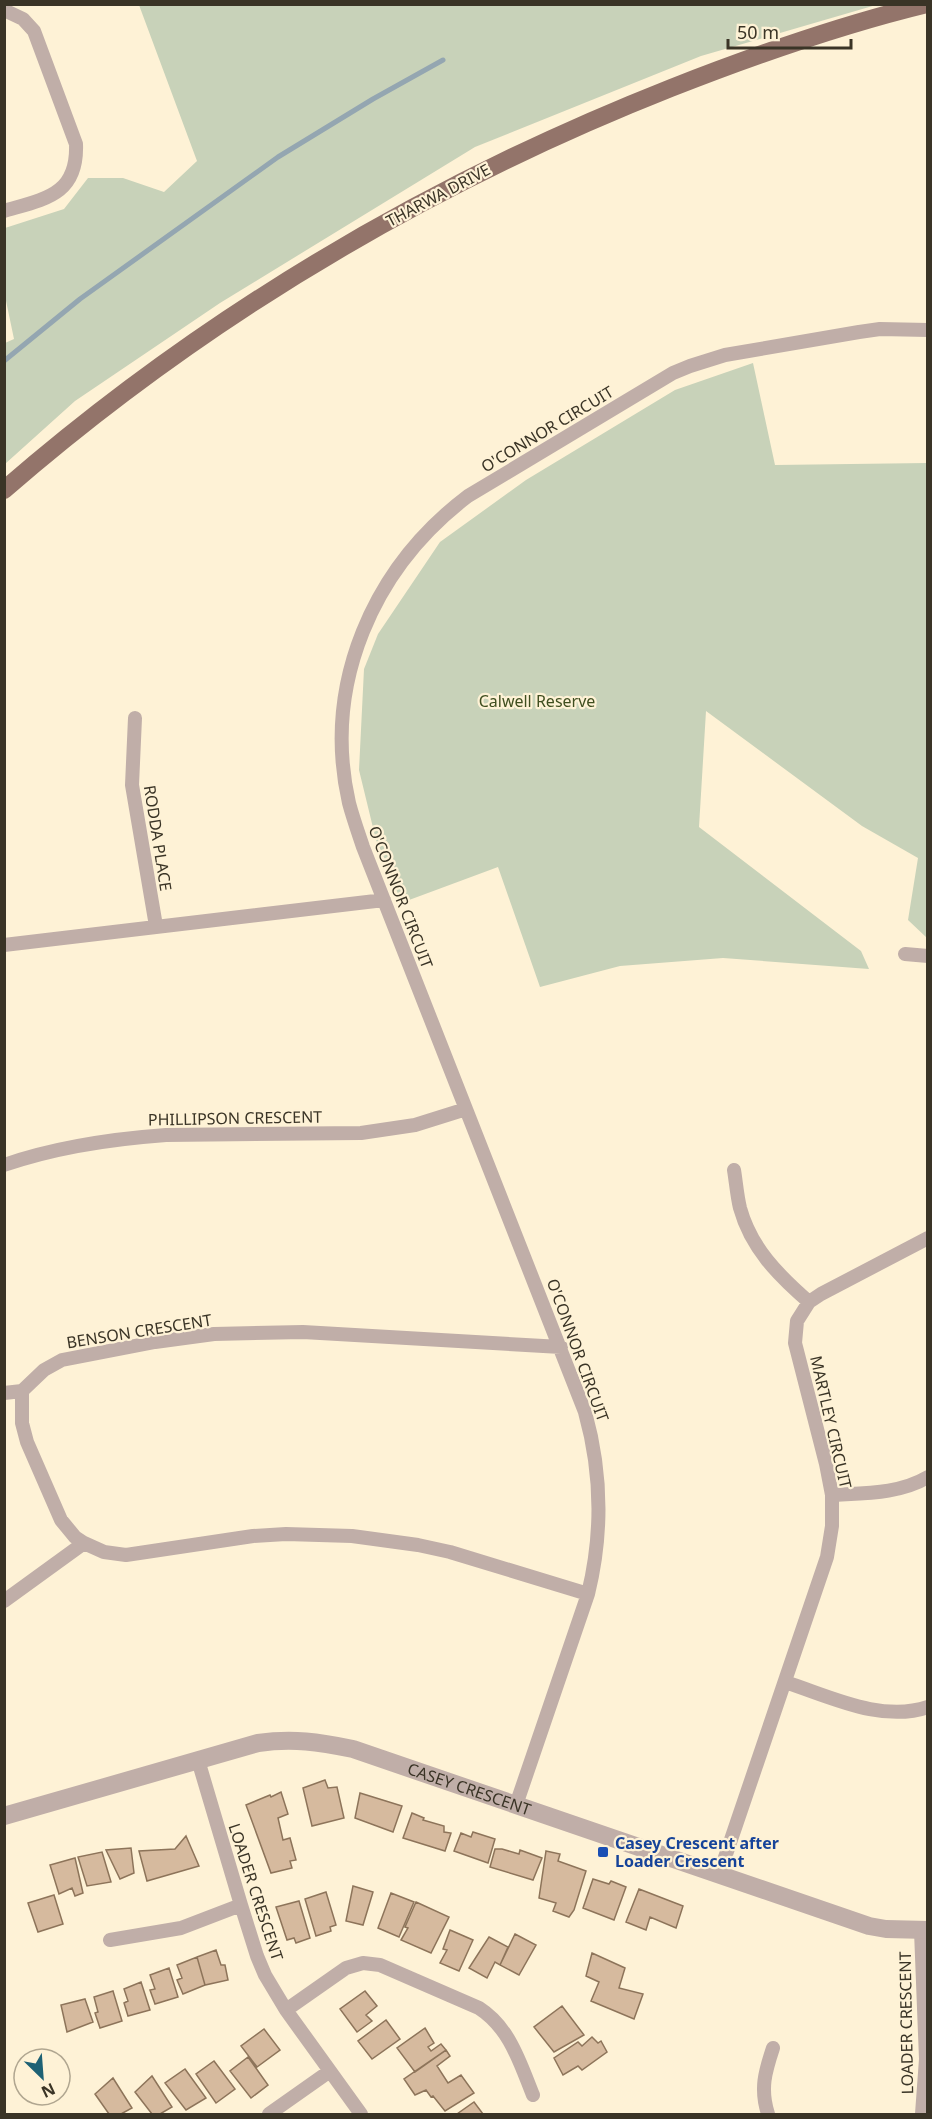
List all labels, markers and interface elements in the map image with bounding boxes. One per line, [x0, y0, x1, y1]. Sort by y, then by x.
scale bar [728, 12, 851, 50]
text: 50 m [737, 20, 779, 44]
street label: THARWA DRIVE [382, 158, 494, 232]
street label: O'CONNOR CIRCUIT [477, 381, 617, 477]
park label: Calwell Reserve [479, 690, 595, 712]
street label: RODDA PLACE [139, 784, 177, 892]
street label: O'CONNOR CIRCUIT [364, 823, 438, 971]
street label: PHILLIPSON CRESCENT [148, 1105, 322, 1131]
street label: O'CONNOR CIRCUIT [542, 1275, 614, 1425]
street label: BENSON CRESCENT [65, 1309, 213, 1353]
street label: MARTLEY CIRCUIT [805, 1353, 857, 1491]
street label: CASEY CRESCENT [405, 1758, 534, 1820]
street label: LOADER CRESCENT [223, 1821, 289, 1963]
place label: Casey Crescent after Loader Crescent [615, 1832, 779, 1872]
marker: Casey Crescent after Loader Crescent [596, 1845, 610, 1859]
street label: LOADER CRESCENT [894, 1951, 918, 2095]
north arrow [12, 2047, 72, 2107]
text: N [38, 2078, 59, 2103]

